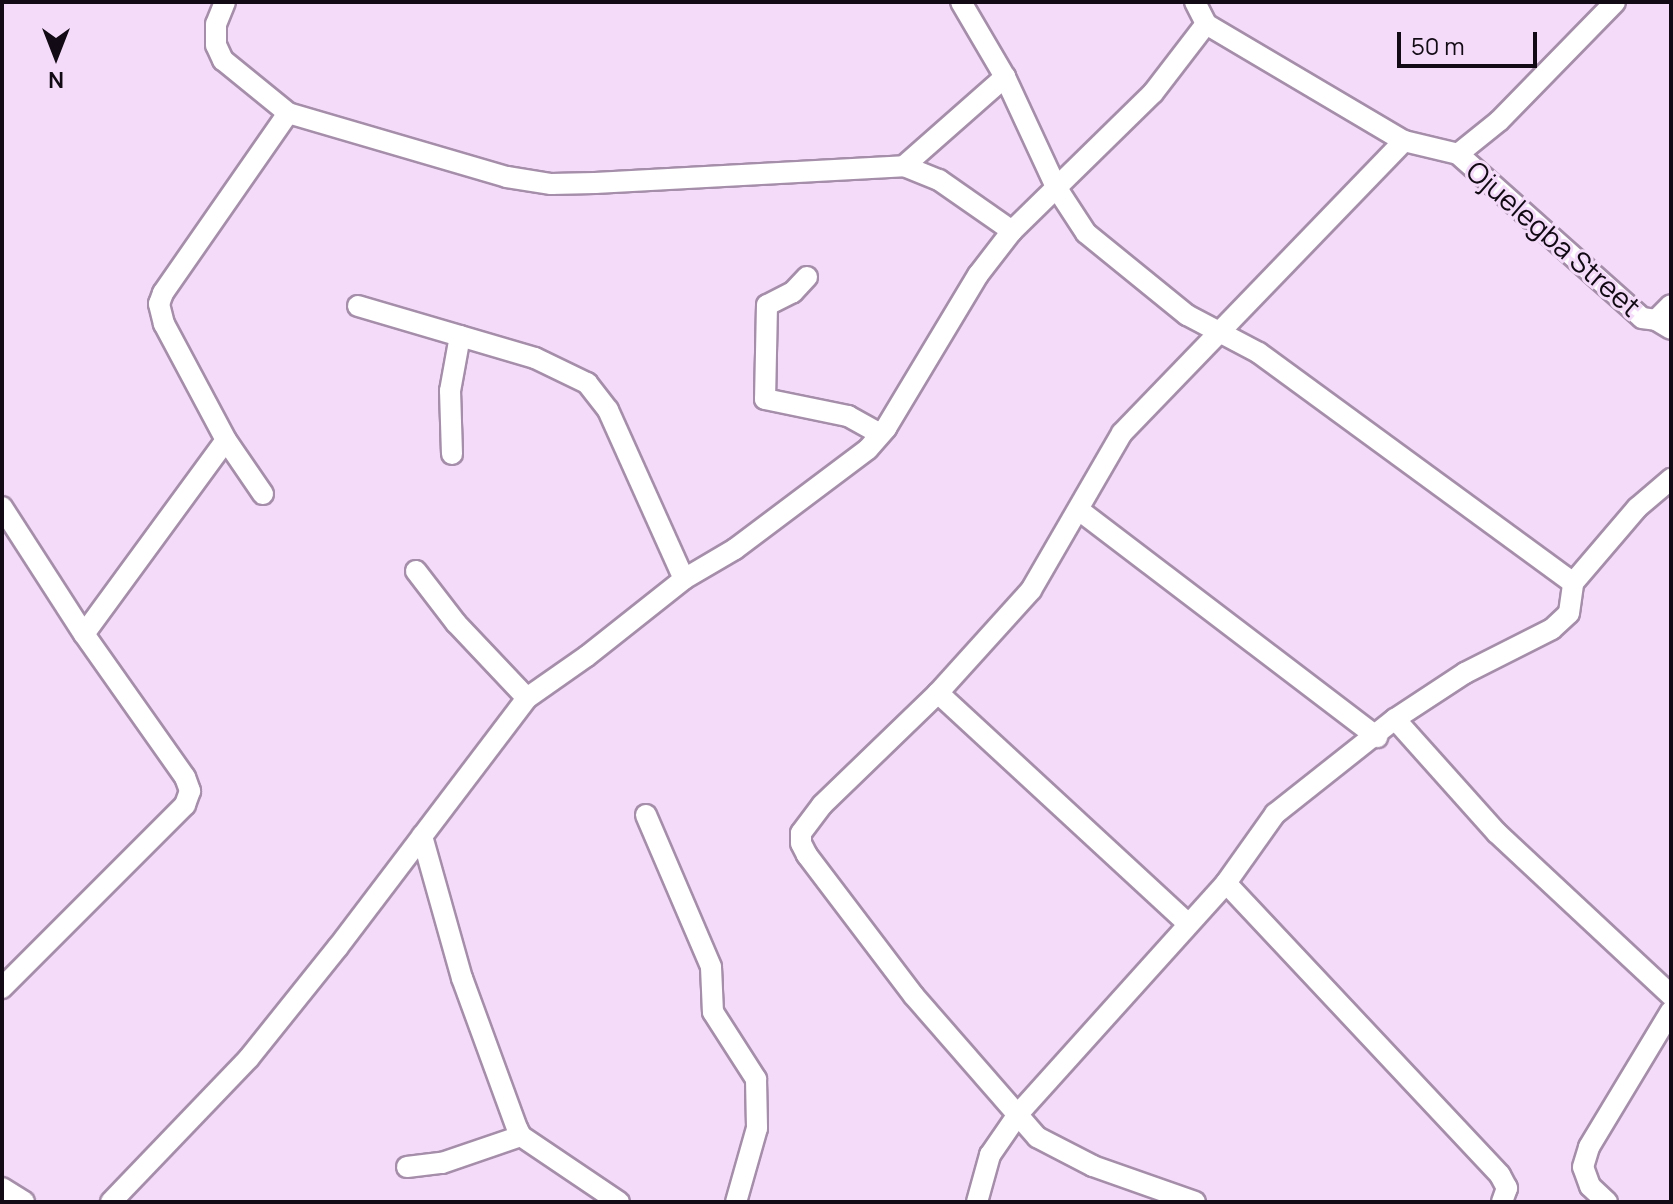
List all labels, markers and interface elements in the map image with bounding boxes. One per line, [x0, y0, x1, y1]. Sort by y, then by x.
north arrow [16, 16, 96, 96]
scale bar [1401, 16, 1541, 66]
text: 50 m [1411, 29, 1465, 62]
text: N [48, 65, 64, 95]
street label: Ojuelegba Street [1460, 153, 1648, 323]

